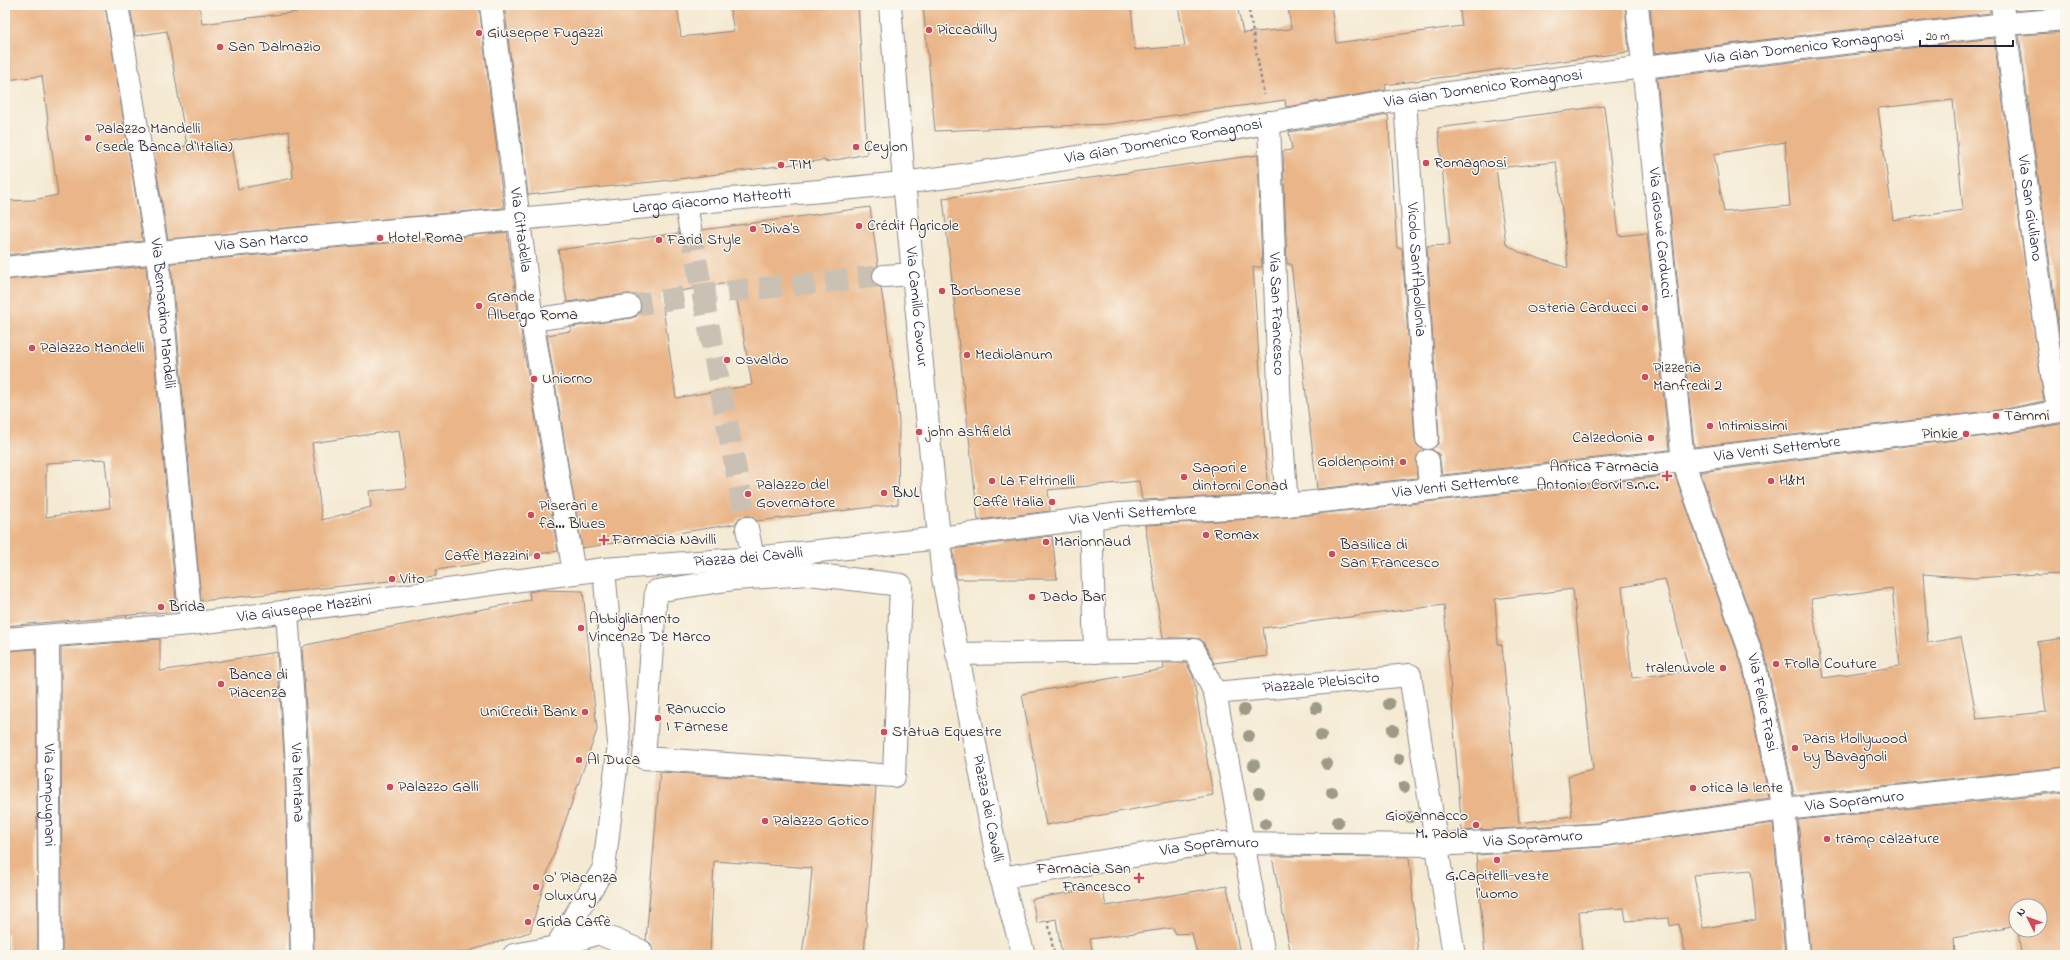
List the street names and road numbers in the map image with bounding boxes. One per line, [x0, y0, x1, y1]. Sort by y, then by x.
street label: Via Gian Domenico Romagnosi [1703, 24, 1906, 72]
street label: Via Gian Domenico Romagnosi [1381, 63, 1584, 115]
street label: Via Gian Domenico Romagnosi [1062, 112, 1264, 171]
street label: Via San Giuliano [2010, 152, 2049, 263]
street label: Via Giosuè Carducci [1641, 165, 1679, 299]
street label: Largo Giacomo Matteotti [631, 182, 792, 220]
street label: Via Cittadella [503, 185, 538, 274]
street label: Vicolo Sant'Apollonia [1400, 201, 1432, 338]
street label: Via San Marco [213, 226, 309, 258]
street label: Via Bernardino Mandelli [143, 235, 182, 390]
street label: Via Camillo Cavour [898, 245, 934, 368]
street label: Via San Francesco [1262, 251, 1291, 376]
street label: Via Venti Settembre [1712, 430, 1843, 469]
street label: Via Venti Settembre [1390, 467, 1521, 505]
street label: Via Venti Settembre [1067, 498, 1198, 533]
street label: Piazza dei Cavalli [693, 541, 804, 574]
street label: Via Giuseppe Mazzini [235, 588, 373, 630]
street label: Via Felice Frasi [1740, 650, 1784, 754]
street label: Piazzale Plebiscito [1262, 666, 1380, 701]
street label: Via Mentana [283, 741, 310, 823]
street label: Via Lampugnani [37, 742, 61, 847]
street label: Piazza dei Cavalli [965, 752, 1010, 864]
street label: Via Sopramuro [1803, 784, 1905, 819]
street label: Via Sopramuro [1481, 824, 1583, 854]
street label: Via Sopramuro [1157, 831, 1259, 864]

